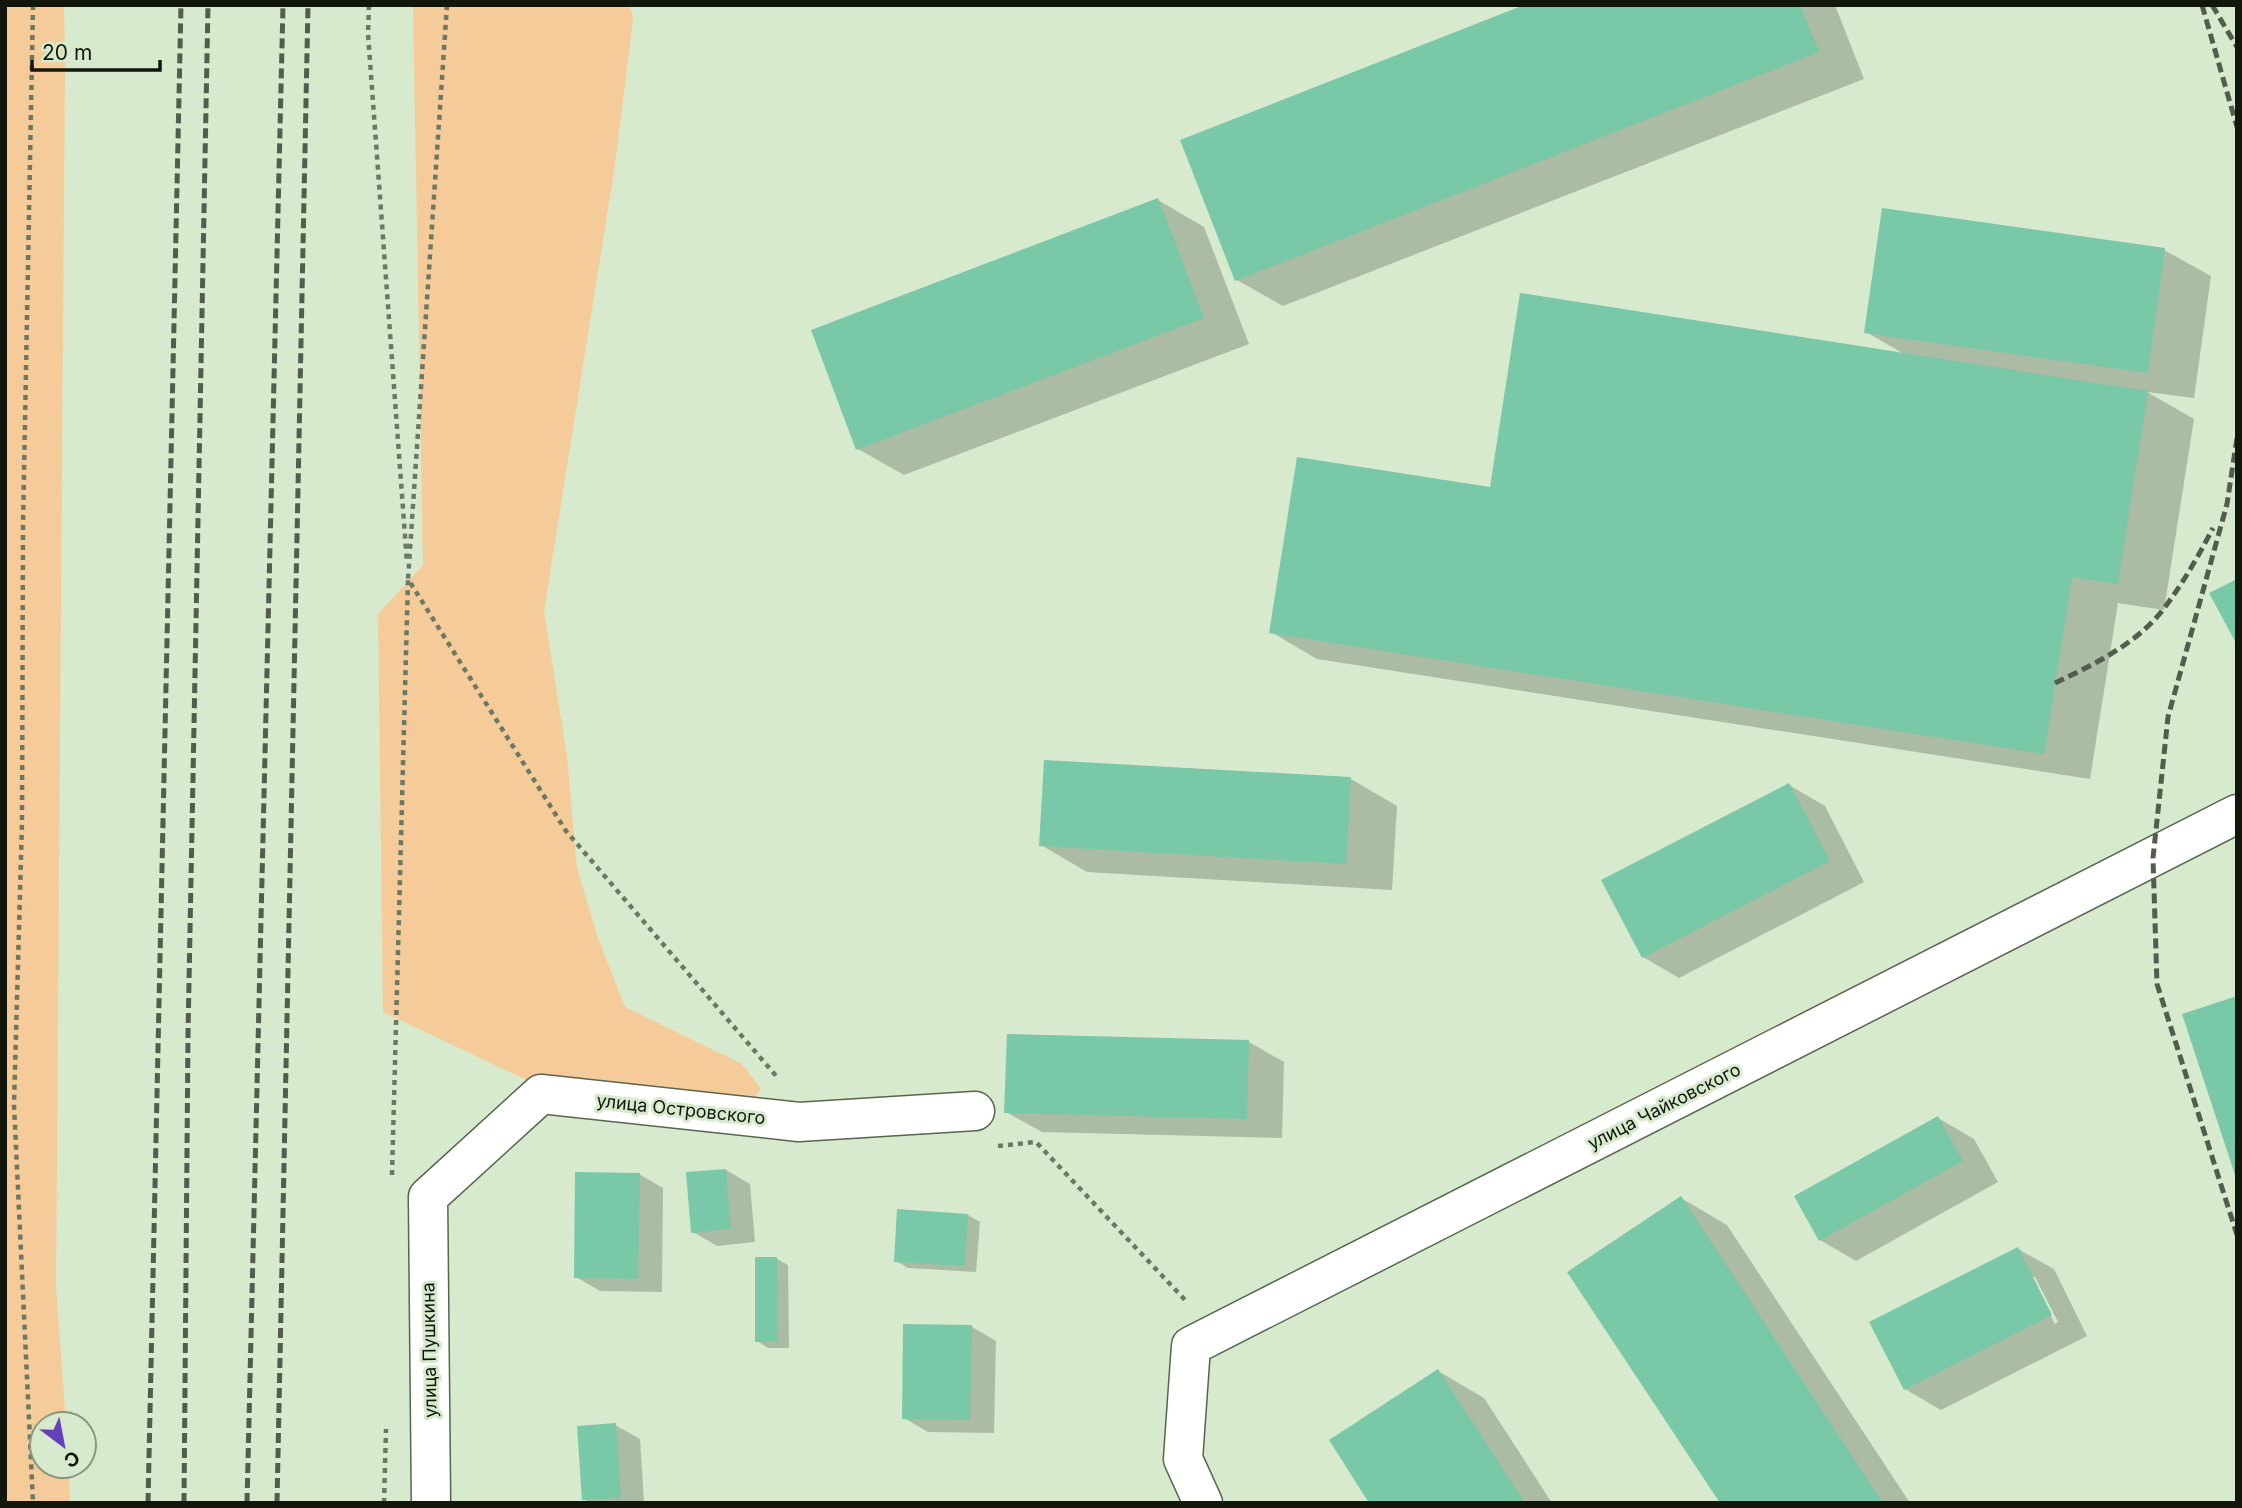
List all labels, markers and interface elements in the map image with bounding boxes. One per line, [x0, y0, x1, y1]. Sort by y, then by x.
scale bar [32, 28, 159, 72]
text: 20 m [42, 40, 92, 65]
street label: улица Чайковского [1584, 1058, 1744, 1154]
street label: улица Островского [596, 1090, 766, 1128]
street label: улица Пушкина [417, 1282, 441, 1418]
north arrow [28, 1410, 98, 1480]
text: С [60, 1446, 84, 1472]

